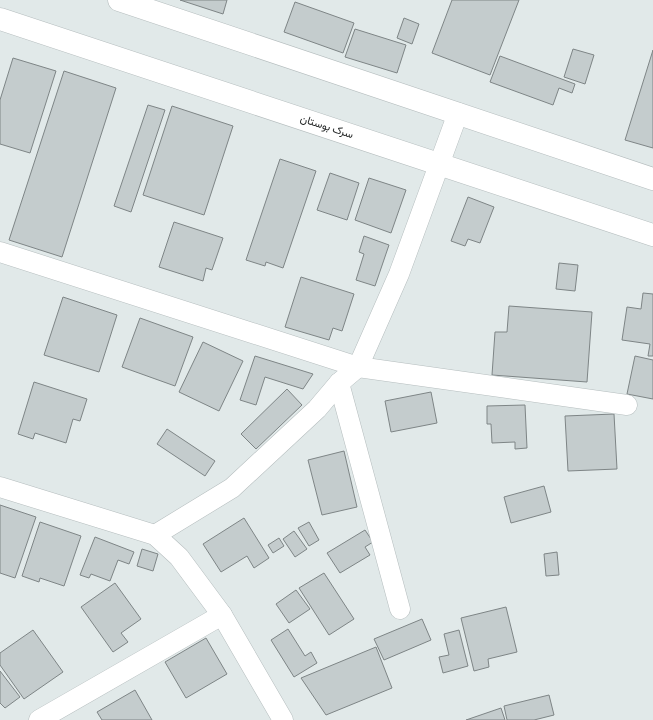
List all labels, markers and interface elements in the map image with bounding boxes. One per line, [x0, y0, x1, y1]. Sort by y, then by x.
street label: سرک بوستان [298, 111, 356, 141]

